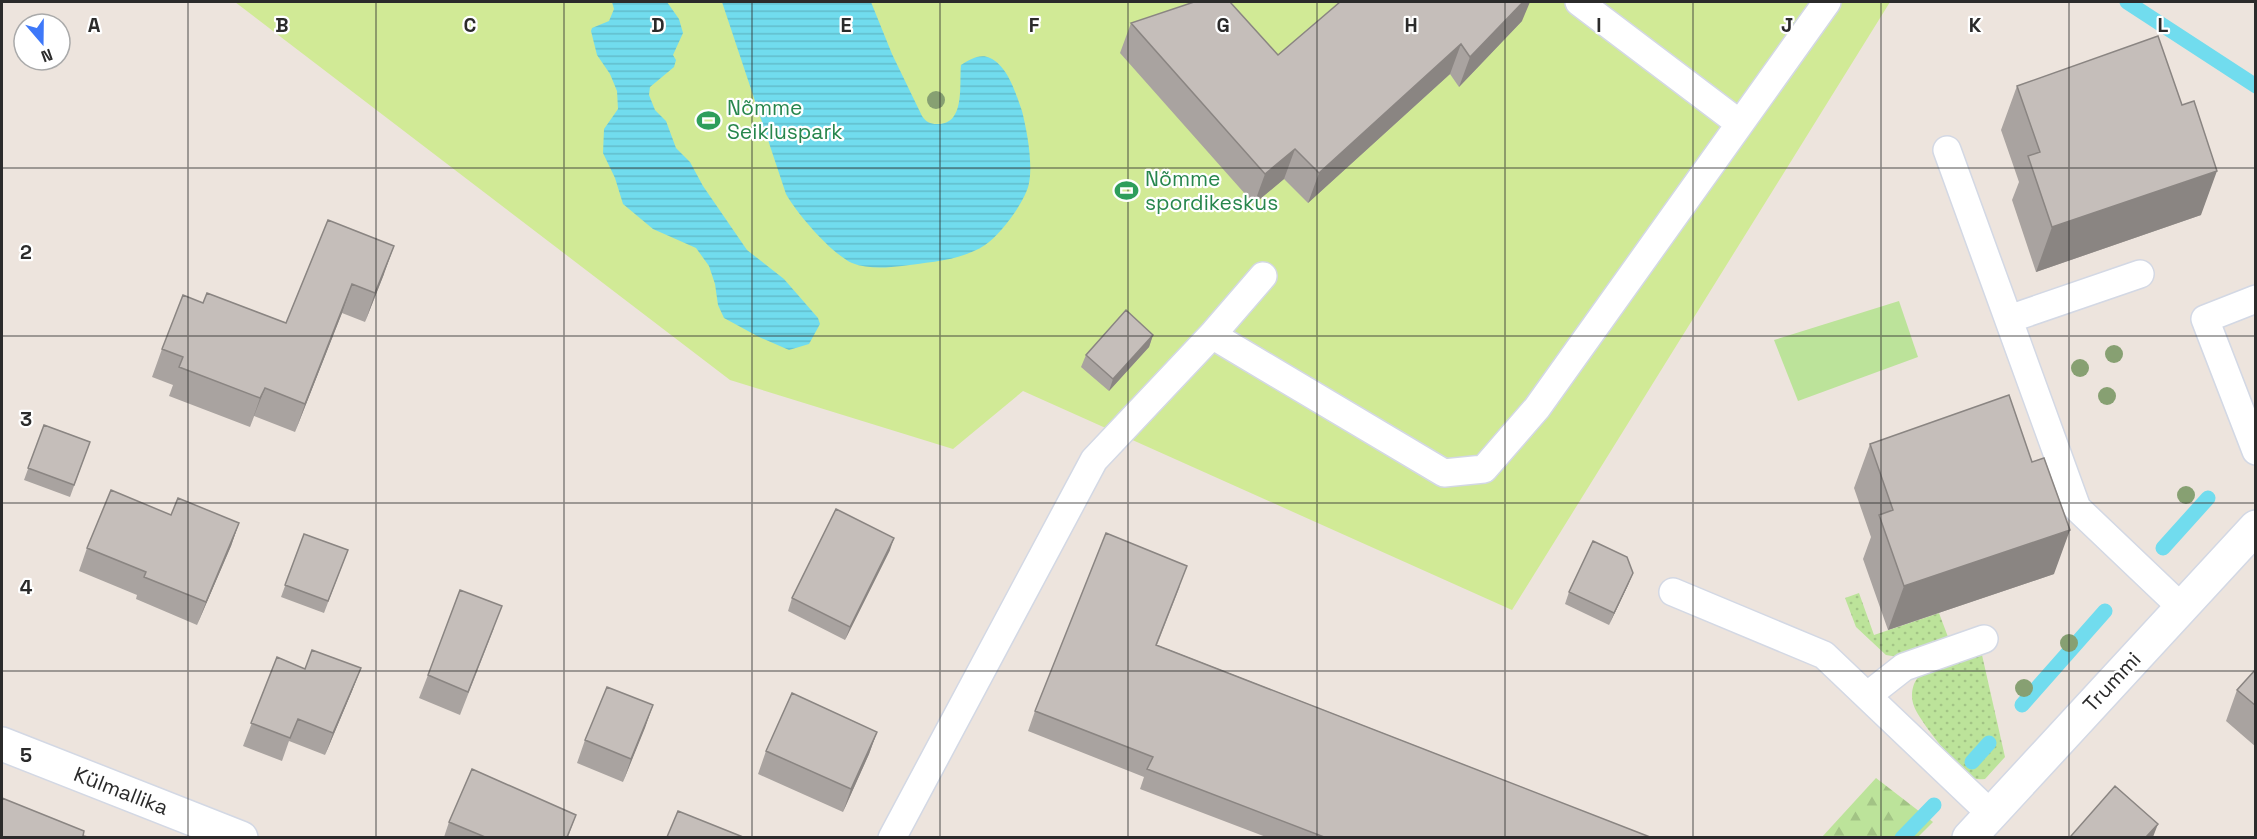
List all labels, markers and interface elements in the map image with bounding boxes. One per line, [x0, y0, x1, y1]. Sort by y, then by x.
north arrow [12, 12, 72, 72]
text: A [88, 12, 101, 38]
text: B [275, 12, 289, 38]
text: C [464, 12, 477, 38]
text: D [651, 12, 665, 38]
text: E [840, 12, 852, 38]
text: F [1029, 12, 1040, 38]
text: G [1216, 12, 1230, 38]
text: H [1404, 12, 1418, 38]
text: I [1596, 12, 1602, 38]
text: J [1781, 12, 1793, 38]
text: K [1969, 12, 1982, 38]
text: L [2158, 12, 2169, 38]
text: N [38, 44, 56, 67]
place label: Nõmme Seikluspark [727, 94, 843, 145]
sports icon: Nõmme Seikluspark [696, 107, 722, 133]
place label: Nõmme spordikeskus [1145, 165, 1278, 216]
sports icon: Nõmme spordikeskus [1114, 178, 1140, 204]
text: 2 [20, 239, 32, 265]
text: 3 [20, 406, 32, 432]
text: 4 [20, 574, 33, 600]
street label: Trummi [2077, 646, 2146, 717]
text: 5 [20, 742, 32, 768]
street label: Külmallika [70, 760, 172, 821]

